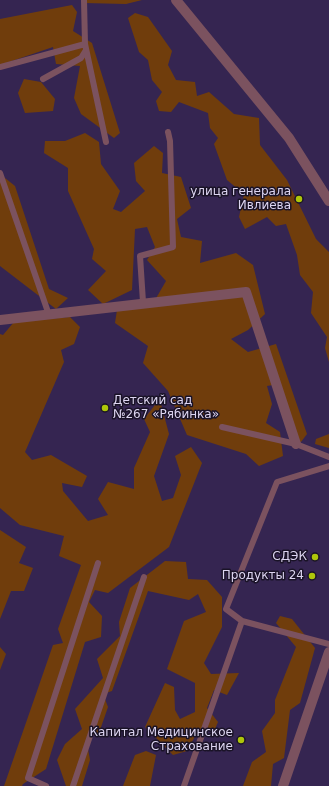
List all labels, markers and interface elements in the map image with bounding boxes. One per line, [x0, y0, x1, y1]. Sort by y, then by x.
place label: улица генерала Ивлиева [190, 185, 291, 213]
marker: улица генерала Ивлиева [294, 194, 304, 204]
place label: Детский сад №267 «Рябинка» [113, 394, 219, 422]
marker: Детский сад №267 «Рябинка» [100, 403, 110, 413]
place label: СДЭК [272, 550, 307, 564]
marker: СДЭК [310, 552, 320, 562]
place label: Продукты 24 [222, 569, 304, 583]
marker: Продукты 24 [307, 571, 317, 581]
place label: Капитал Медицинское Страхование [89, 726, 233, 754]
marker: Капитал Медицинское Страхование [236, 735, 246, 745]

